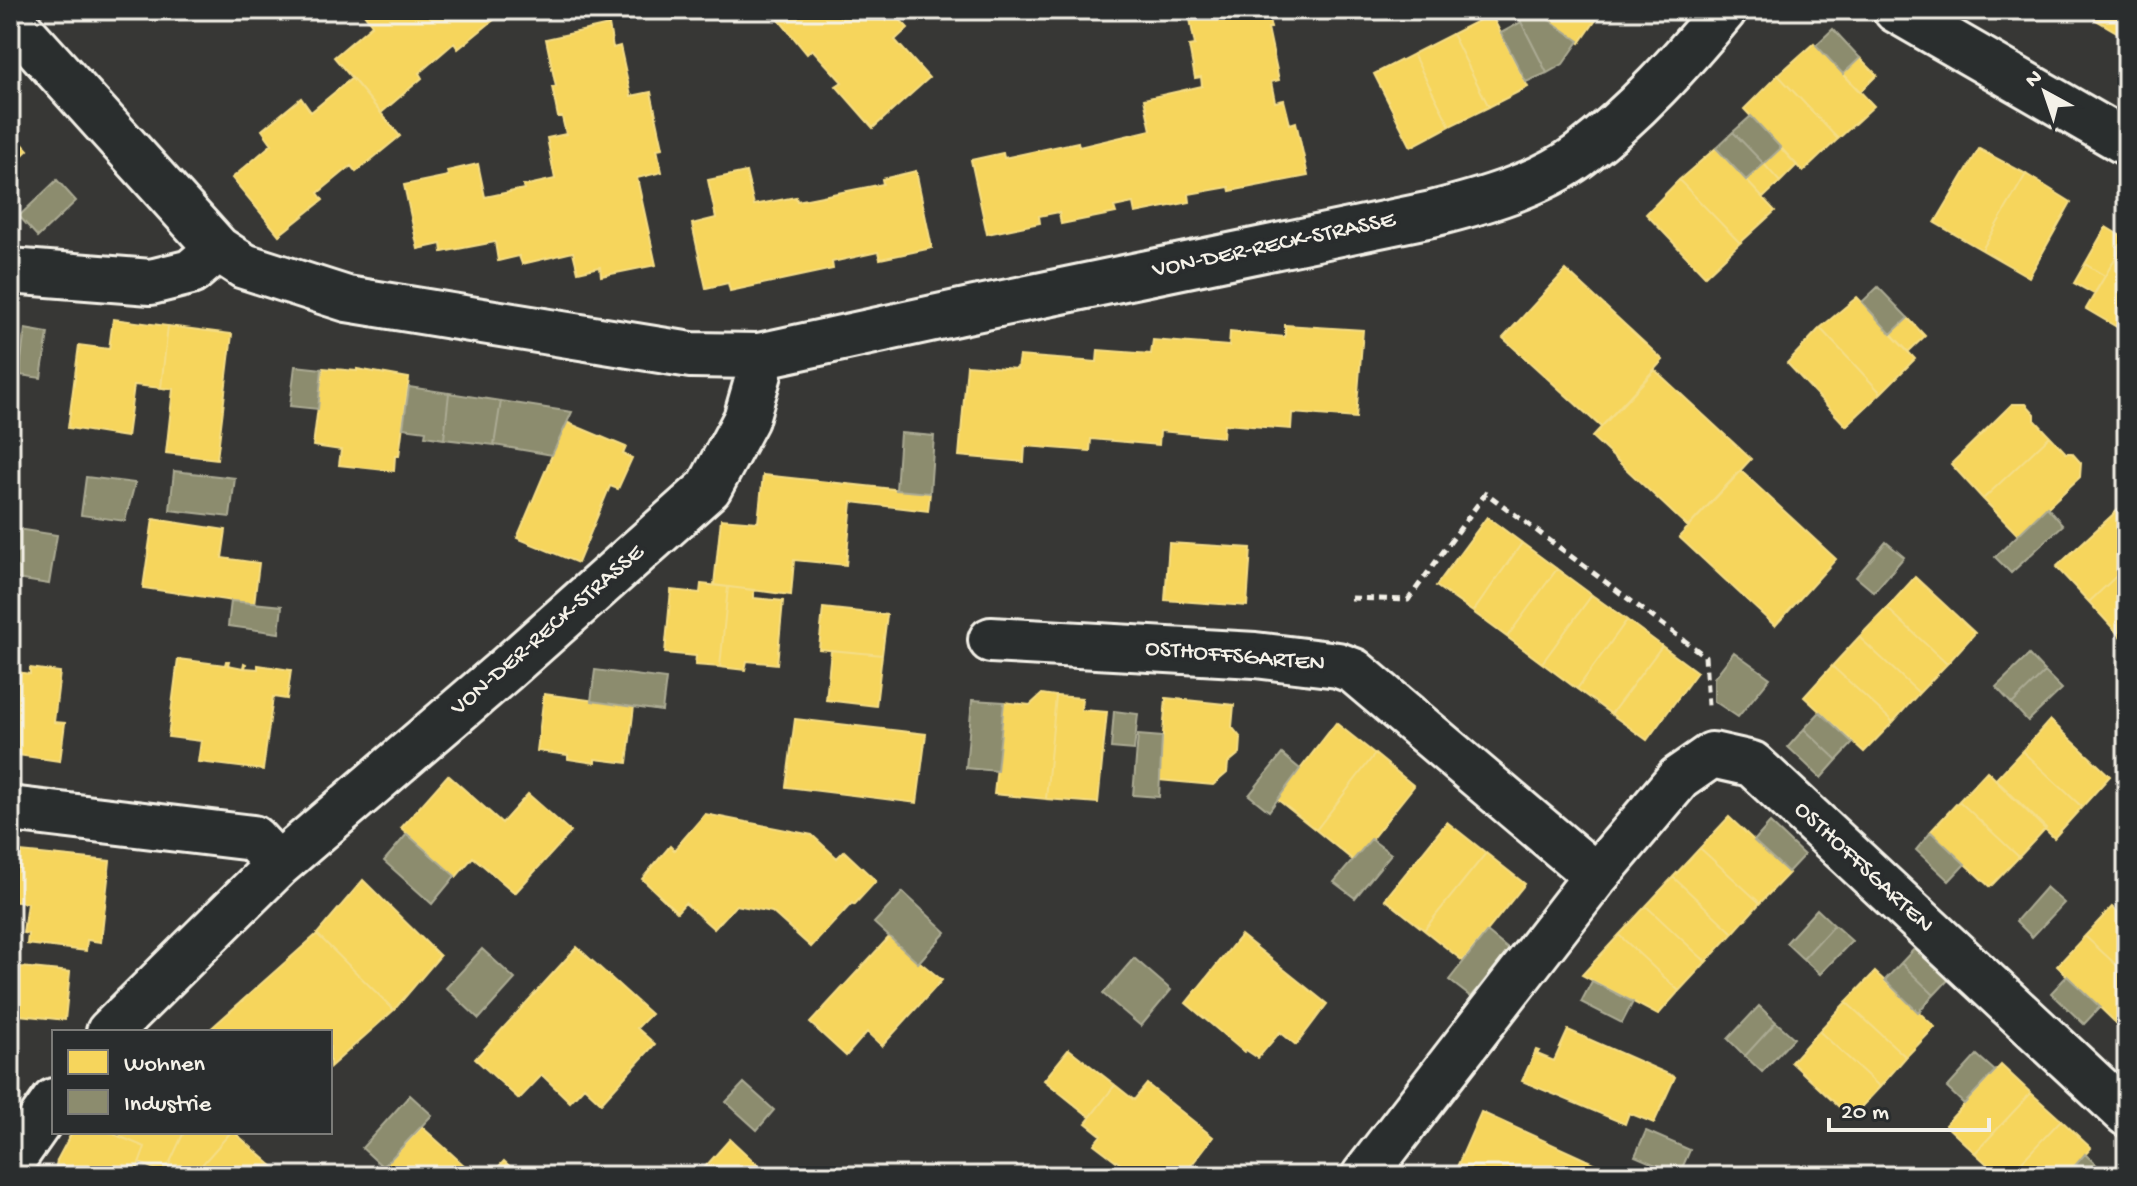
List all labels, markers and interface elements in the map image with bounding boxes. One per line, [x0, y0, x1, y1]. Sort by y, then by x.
north arrow [2005, 52, 2085, 132]
text: N [2021, 65, 2049, 94]
street label: VON-DER-RECK-STRASSE [1149, 206, 1399, 286]
street label: VON-DER-RECK-STRASSE [444, 538, 652, 724]
street label: OSTHOFFSGARTEN [1144, 635, 1326, 679]
street label: OSTHOFFSGARTEN [1787, 796, 1939, 940]
legend [52, 1030, 332, 1134]
text: Wohnen [124, 1051, 206, 1080]
scale bar [1829, 1082, 1989, 1132]
text: Industrie [124, 1091, 212, 1120]
text: 20 m [1841, 1099, 1889, 1128]

